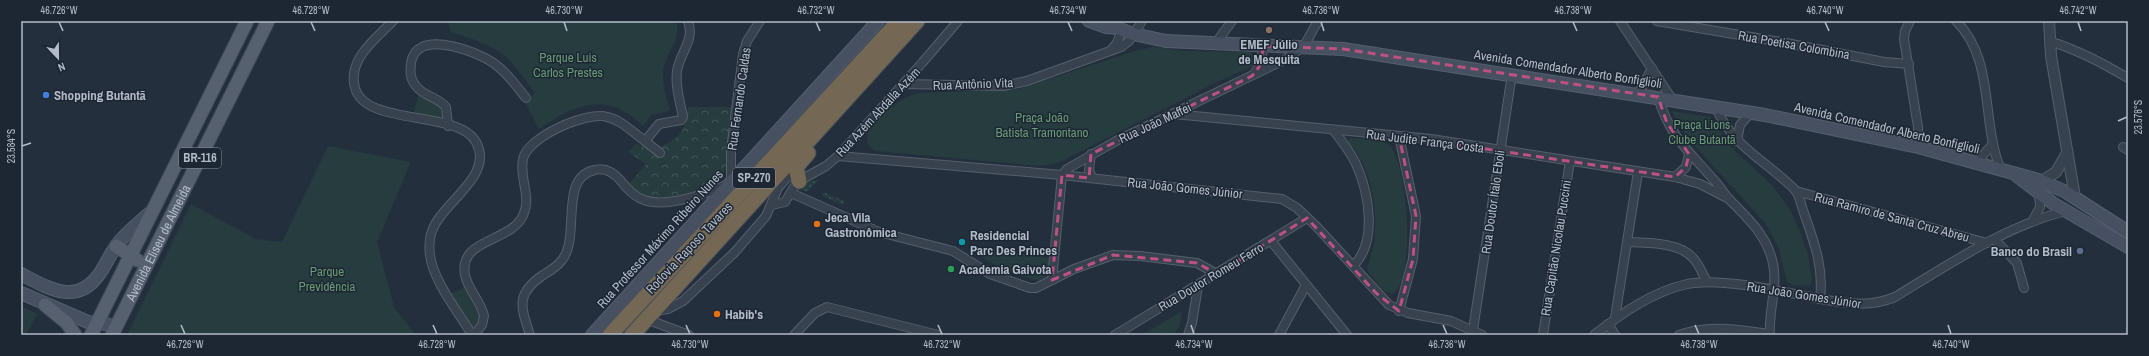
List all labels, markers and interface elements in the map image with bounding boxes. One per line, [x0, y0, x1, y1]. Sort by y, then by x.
text: 46.726°W [41, 4, 78, 17]
text: 46.728°W [293, 4, 330, 17]
text: 46.730°W [546, 4, 583, 17]
text: 46.732°W [798, 4, 835, 17]
text: 46.734°W [1050, 4, 1087, 17]
text: 46.736°W [1303, 4, 1340, 17]
text: 46.738°W [1555, 4, 1592, 17]
text: 46.740°W [1807, 4, 1844, 17]
text: 46.742°W [2060, 4, 2097, 17]
marker: EMEF Júlio de Mesquita [1264, 25, 1274, 35]
street label: Rua Poetisa Colombina [1737, 27, 1851, 63]
place label: EMEF Júlio de Mesquita [1238, 36, 1300, 68]
north arrow [38, 38, 78, 78]
street label: Rua Fernando Caldas [723, 46, 755, 152]
street label: Avenida Comendador Alberto Bonfiglioli [1472, 46, 1663, 92]
park label: Parque Luis Carlos Prestes [533, 49, 603, 81]
text: N [56, 60, 67, 75]
street label: Rua Azém Abdalla Azém [832, 63, 924, 160]
street label: Rua Antônio Vita [933, 74, 1014, 94]
place label: Shopping Butantã [54, 87, 146, 104]
marker: Shopping Butantã [41, 90, 51, 100]
street label: Avenida Comendador Alberto Bonfiglioli [1792, 98, 1982, 158]
street label: Rua João Maffei [1116, 99, 1194, 147]
text: 23.578°S [2132, 99, 2145, 134]
park label: Praça João Batista Tramontano [995, 109, 1089, 141]
park label: Praça Lions Clube Butantã [1668, 116, 1736, 148]
street label: Rua Judite França Costa [1365, 125, 1485, 157]
text: 23.584°S [5, 128, 18, 163]
road number: BR-116 [179, 148, 221, 168]
street label: Rua Doutor Ítalo Eboli [1477, 149, 1509, 255]
street label: Rua Professor Máximo Ribeiro Nunes [593, 166, 727, 312]
road number: SP-270 [733, 168, 775, 188]
street label: Rua João Gomes Júnior [1127, 174, 1244, 203]
street label: Rua Capitão Nicolau Puccini [1537, 179, 1575, 317]
street label: Avenida Eliseu de Almeida [121, 182, 194, 305]
street label: Rua Ramiro de Santa Cruz Abreu [1813, 188, 1971, 246]
street label: Rodovia Raposo Tavares [642, 198, 736, 298]
place label: Jeca Vila Gastronômica [825, 209, 897, 241]
marker: Jeca Vila Gastronômica [812, 219, 822, 229]
place label: Residencial Parc Des Princes [970, 227, 1057, 259]
marker: Residencial Parc Des Princes [957, 237, 967, 247]
street label: Rua Doutor Romeu Ferro [1155, 239, 1267, 315]
place label: Banco do Brasil [1991, 243, 2072, 260]
marker: Banco do Brasil [2075, 246, 2085, 256]
place label: Academia Gaivota [959, 261, 1052, 278]
park label: Parque Previdência [299, 263, 356, 295]
marker: Academia Gaivota [946, 264, 956, 274]
street label: Rua João Gomes Júnior [1746, 278, 1863, 313]
place label: Habib's [725, 306, 763, 323]
marker: Habib's [712, 309, 722, 319]
text: 46.726°W [167, 338, 204, 351]
text: 46.728°W [419, 338, 456, 351]
text: 46.730°W [672, 338, 709, 351]
text: 46.732°W [924, 338, 961, 351]
text: 46.734°W [1176, 338, 1213, 351]
text: 46.736°W [1429, 338, 1466, 351]
text: 46.738°W [1681, 338, 1718, 351]
text: 46.740°W [1933, 338, 1970, 351]

